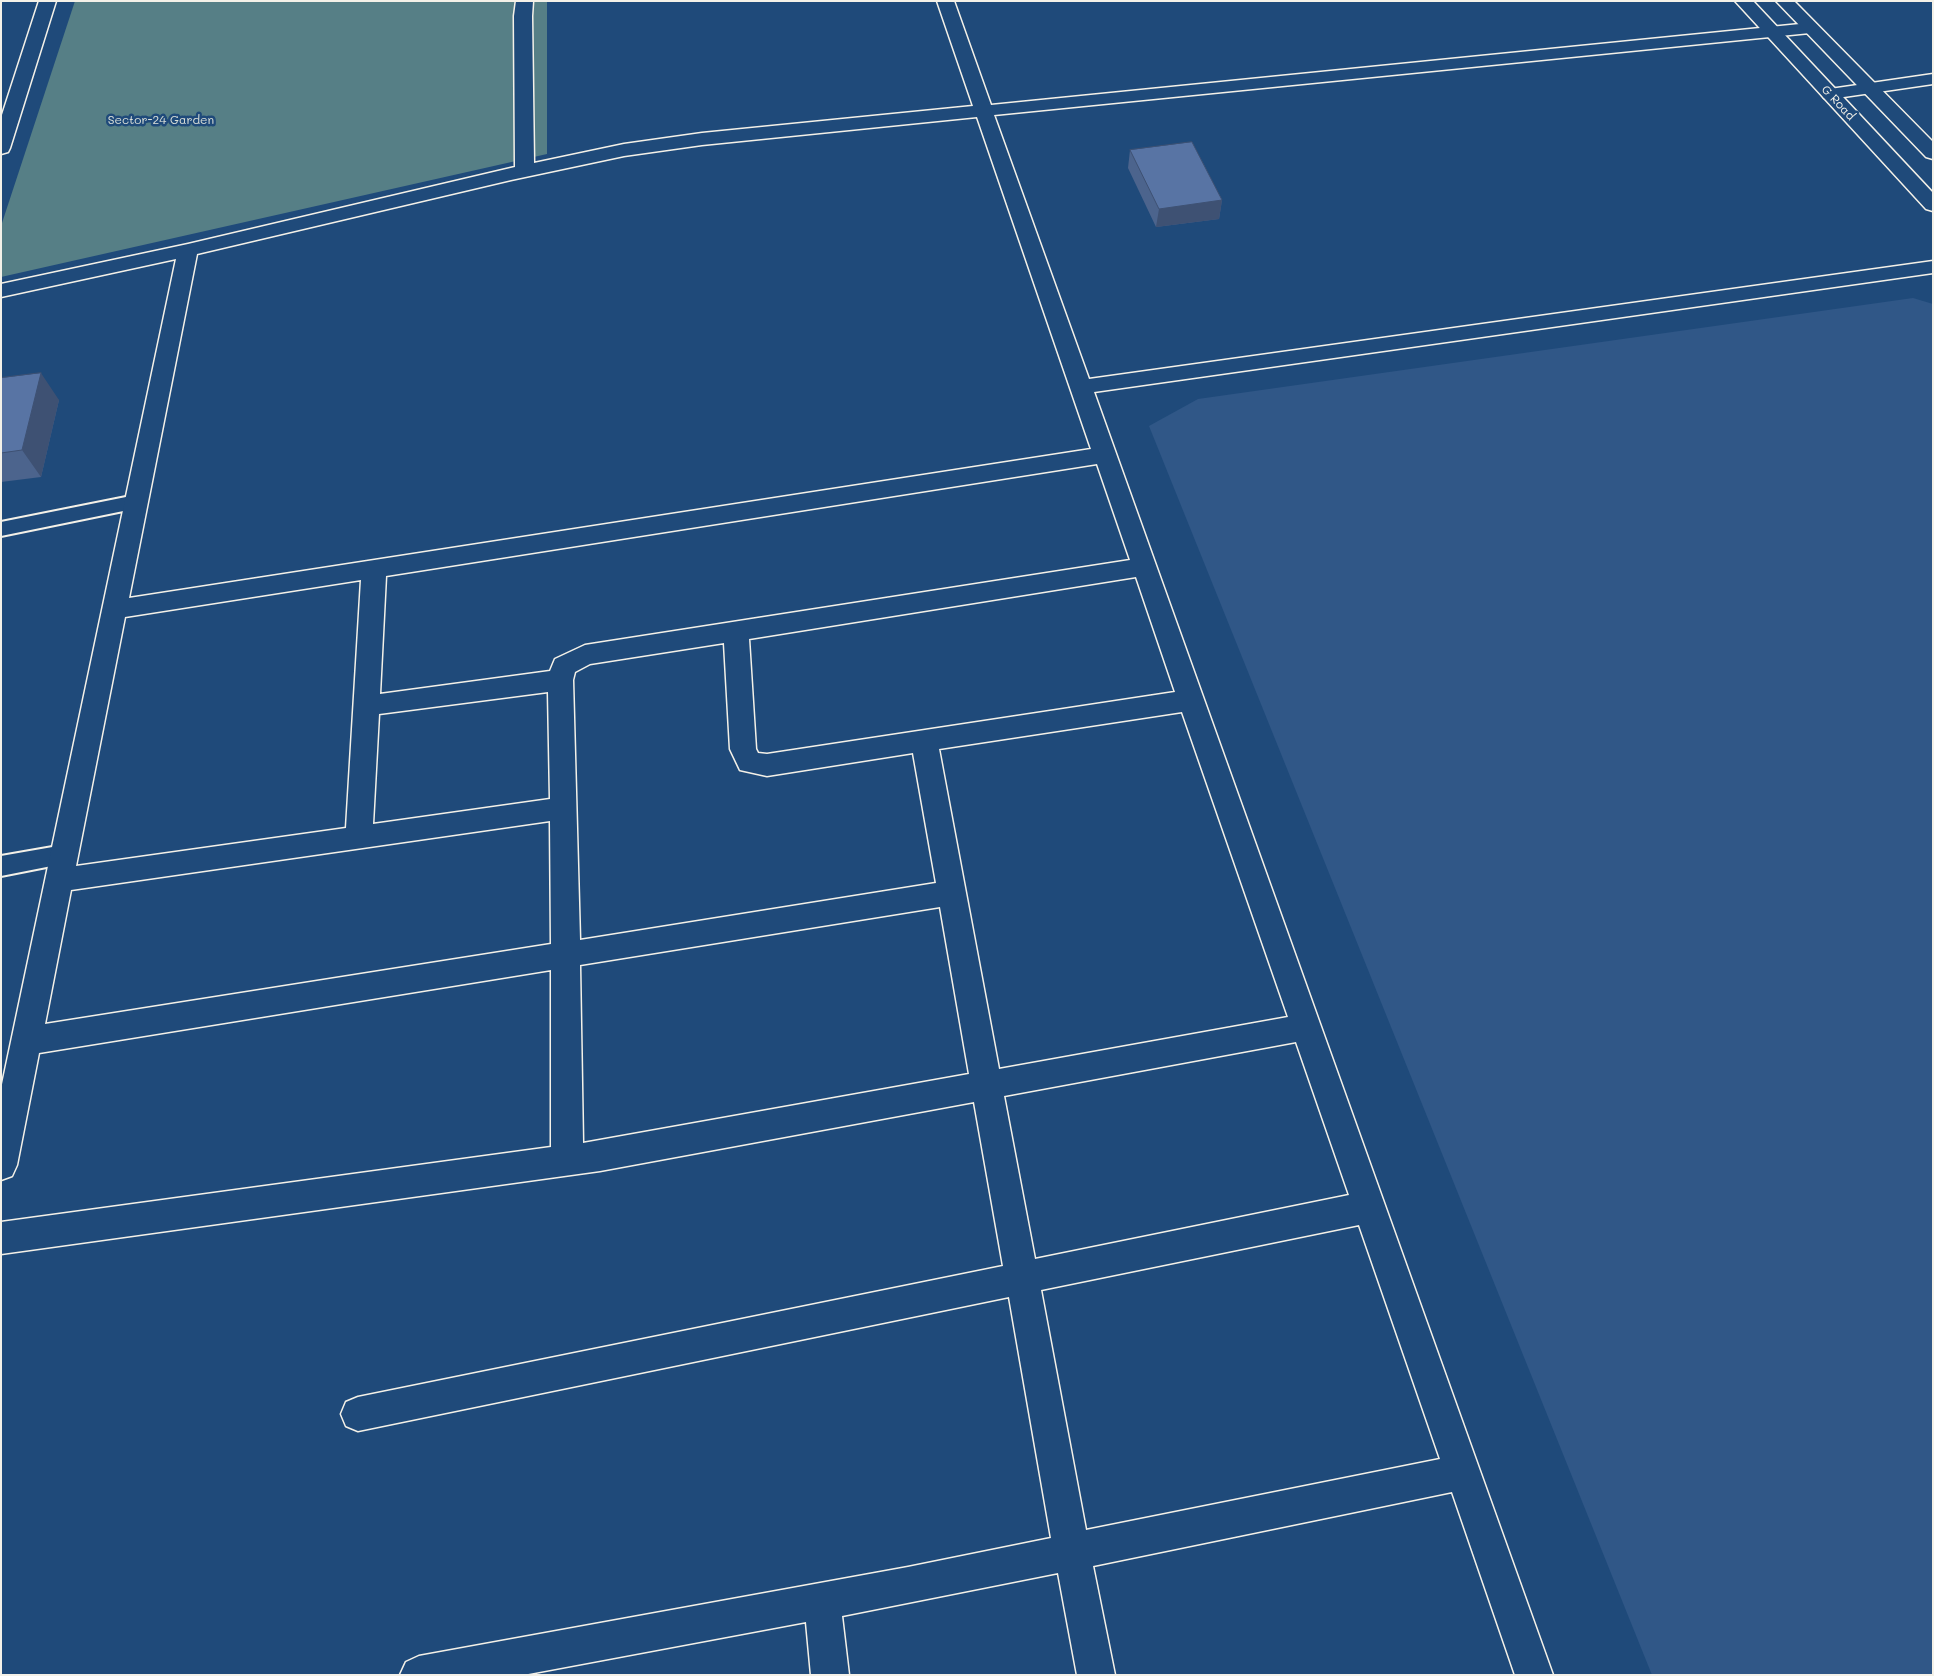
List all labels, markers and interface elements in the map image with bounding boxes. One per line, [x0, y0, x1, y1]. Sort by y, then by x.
street label: G Road [1818, 83, 1858, 123]
park label: Sector-24 Garden [108, 113, 214, 127]

